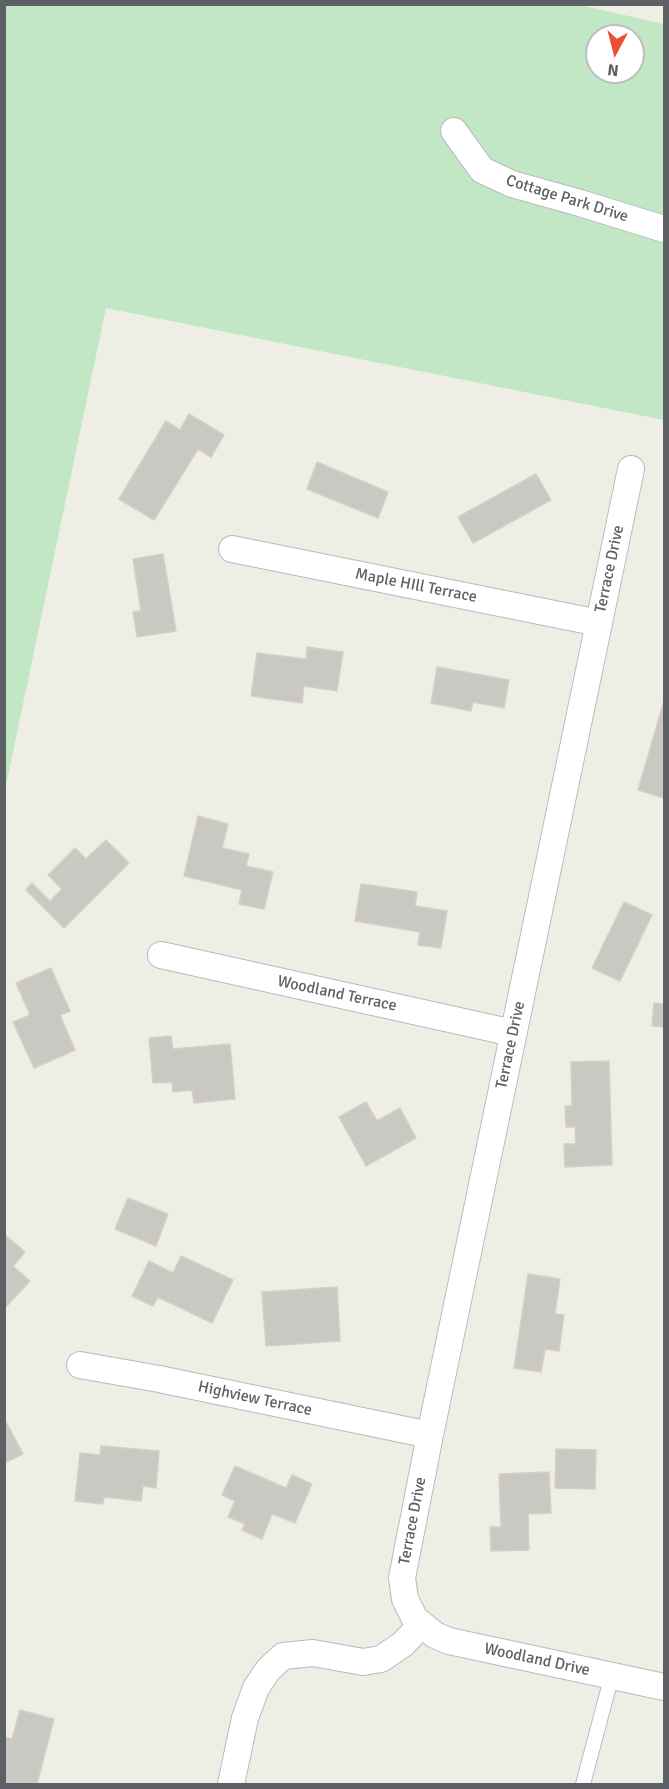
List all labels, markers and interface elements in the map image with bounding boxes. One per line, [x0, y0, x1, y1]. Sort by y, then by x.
north arrow [585, 24, 645, 84]
text: N [606, 59, 620, 80]
street label: Cottage Park Drive [503, 171, 631, 227]
street label: Terrace Drive [591, 523, 629, 615]
street label: Maple HIll Terrace [354, 565, 478, 607]
street label: Woodland Terrace [276, 972, 398, 1016]
street label: Terrace Drive [492, 999, 530, 1091]
street label: Highview Terrace [196, 1378, 314, 1420]
street label: Terrace Drive [395, 1475, 431, 1567]
street label: Woodland Drive [482, 1639, 592, 1681]

